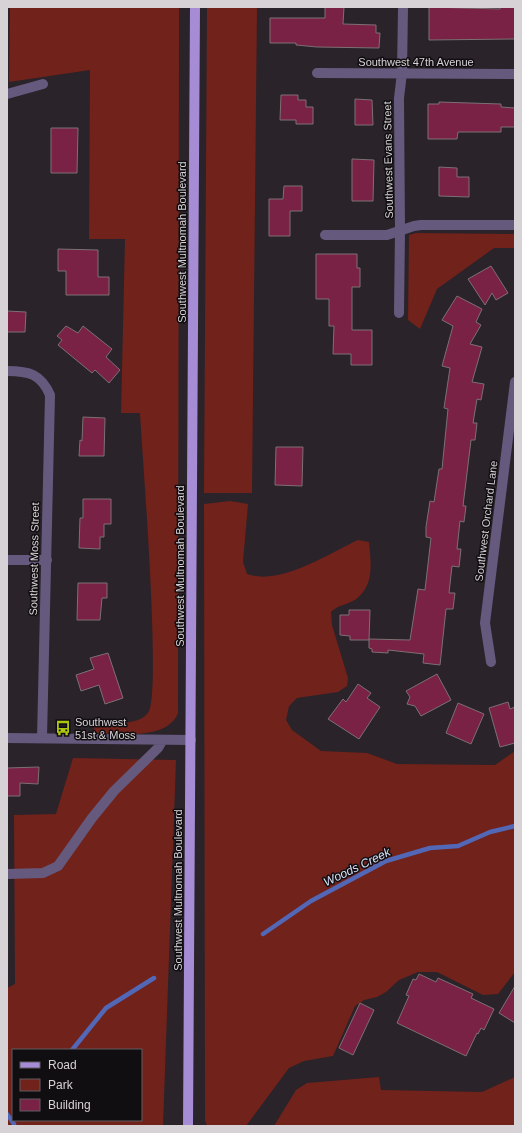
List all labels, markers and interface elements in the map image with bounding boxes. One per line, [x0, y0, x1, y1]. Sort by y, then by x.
street label: Southwest 47th Avenue [358, 56, 474, 68]
street label: Southwest Evans Street [381, 101, 395, 219]
street label: Southwest Multnomah Boulevard [176, 161, 188, 323]
street label: Southwest Orchard Lane [473, 460, 499, 582]
street label: Southwest Multnomah Boulevard [174, 485, 186, 647]
street label: Southwest Moss Street [27, 502, 41, 616]
place label: Southwest 51st & Moss [75, 716, 136, 741]
bus stop icon: Southwest 51st & Moss [54, 719, 72, 737]
street label: Southwest Multnomah Boulevard [172, 809, 184, 971]
water label: Woods Creek [321, 844, 394, 889]
legend [12, 1049, 142, 1121]
text: Road [48, 1058, 77, 1072]
text: Park [48, 1078, 74, 1092]
text: Building [48, 1098, 91, 1112]

